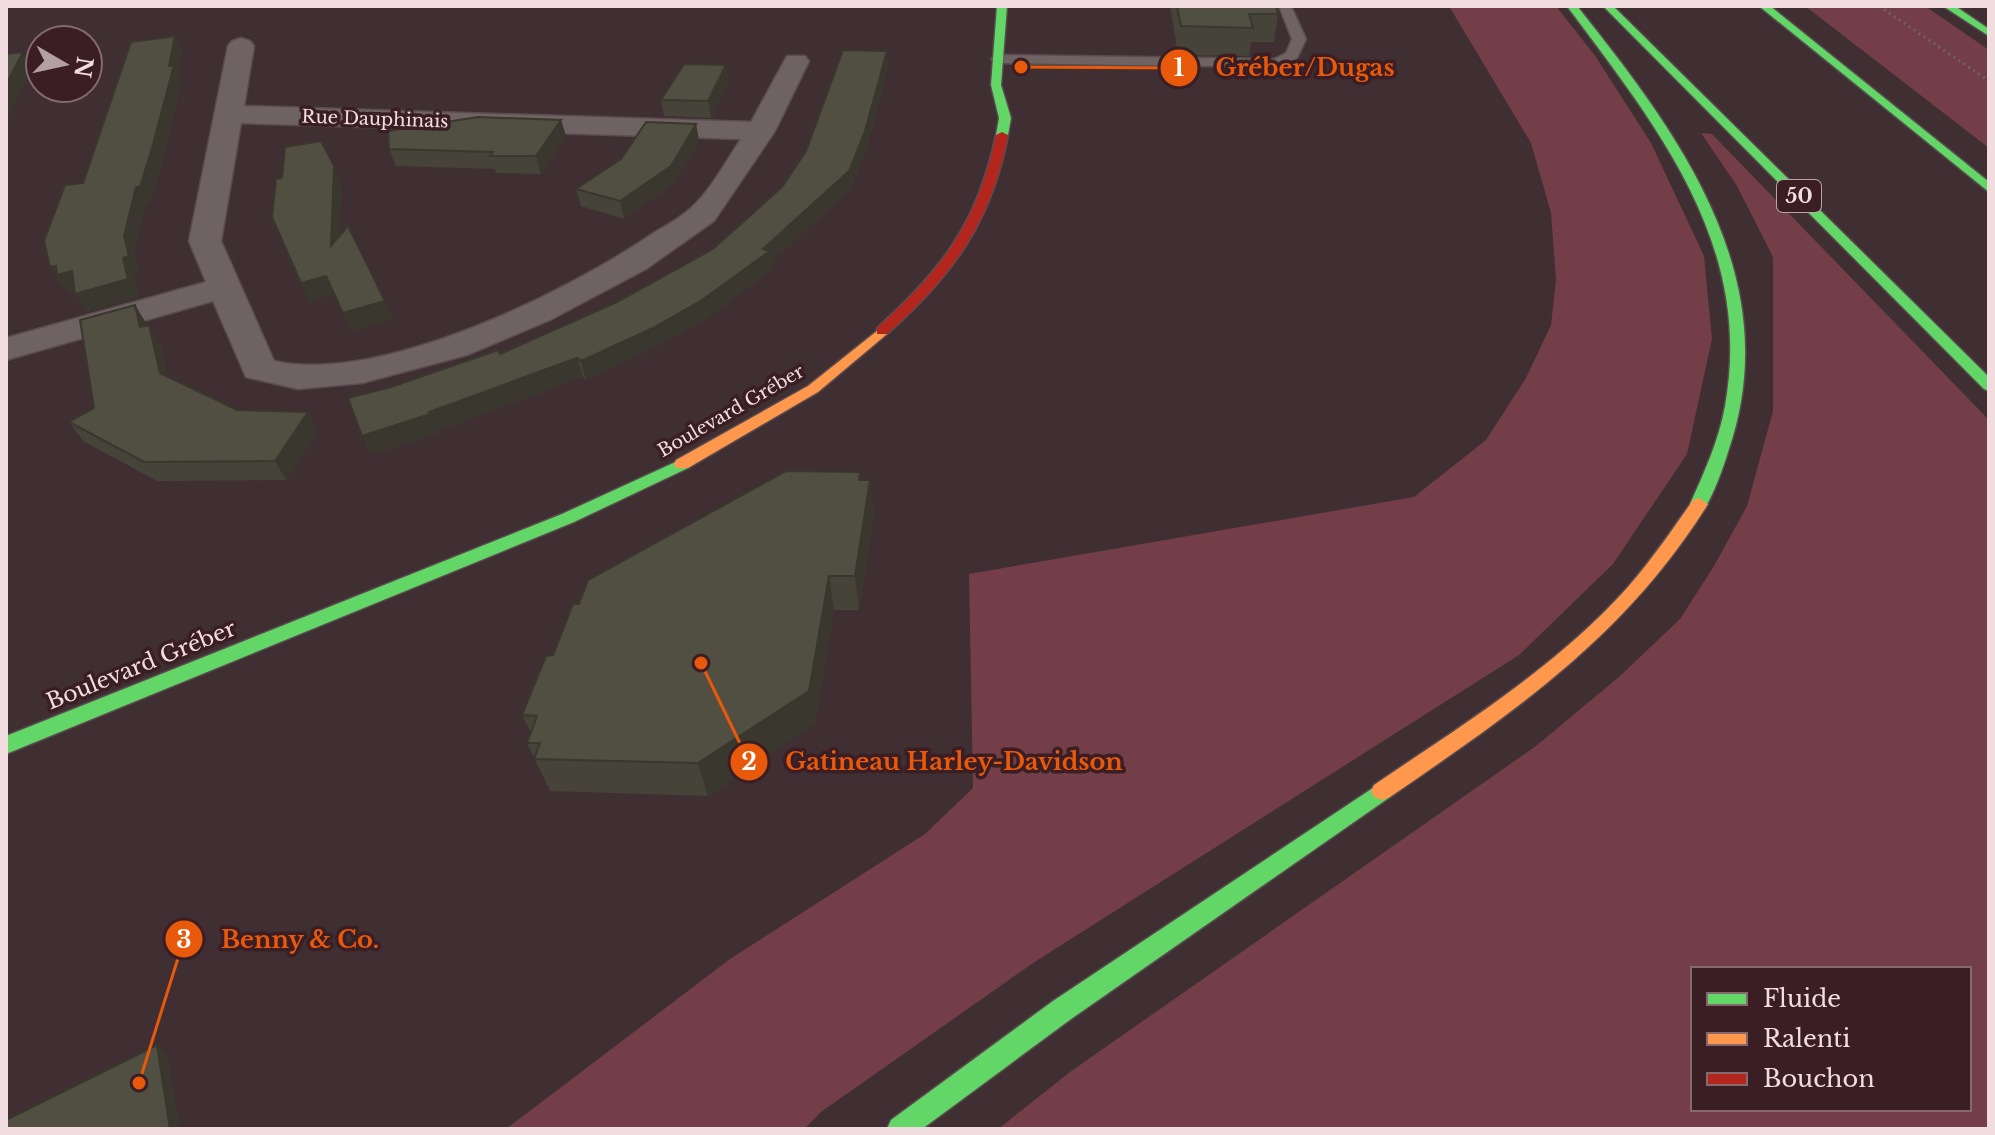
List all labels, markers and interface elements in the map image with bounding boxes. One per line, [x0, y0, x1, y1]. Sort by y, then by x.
north arrow [24, 24, 104, 104]
callout: Gréber/Dugas [1159, 44, 1410, 92]
text: 1 [1174, 53, 1184, 82]
text: Gréber/Dugas [1215, 53, 1395, 82]
text: N [68, 55, 98, 80]
street label: Rue Dauphinais [301, 105, 449, 133]
road number: 50 [1777, 180, 1821, 212]
street label: Boulevard Gréber [654, 360, 808, 462]
street label: Boulevard Gréber [42, 615, 240, 715]
callout: Gatineau Harley-Davidson [729, 738, 1139, 786]
text: 2 [741, 747, 757, 776]
text: Gatineau Harley-Davidson [785, 747, 1123, 776]
callout: Benny & Co. [164, 915, 395, 963]
text: 3 [176, 925, 192, 954]
text: Benny & Co. [221, 925, 379, 954]
legend [1691, 967, 1971, 1111]
text: Fluide [1763, 984, 1841, 1013]
text: Ralenti [1763, 1024, 1851, 1053]
text: Bouchon [1763, 1064, 1875, 1093]

